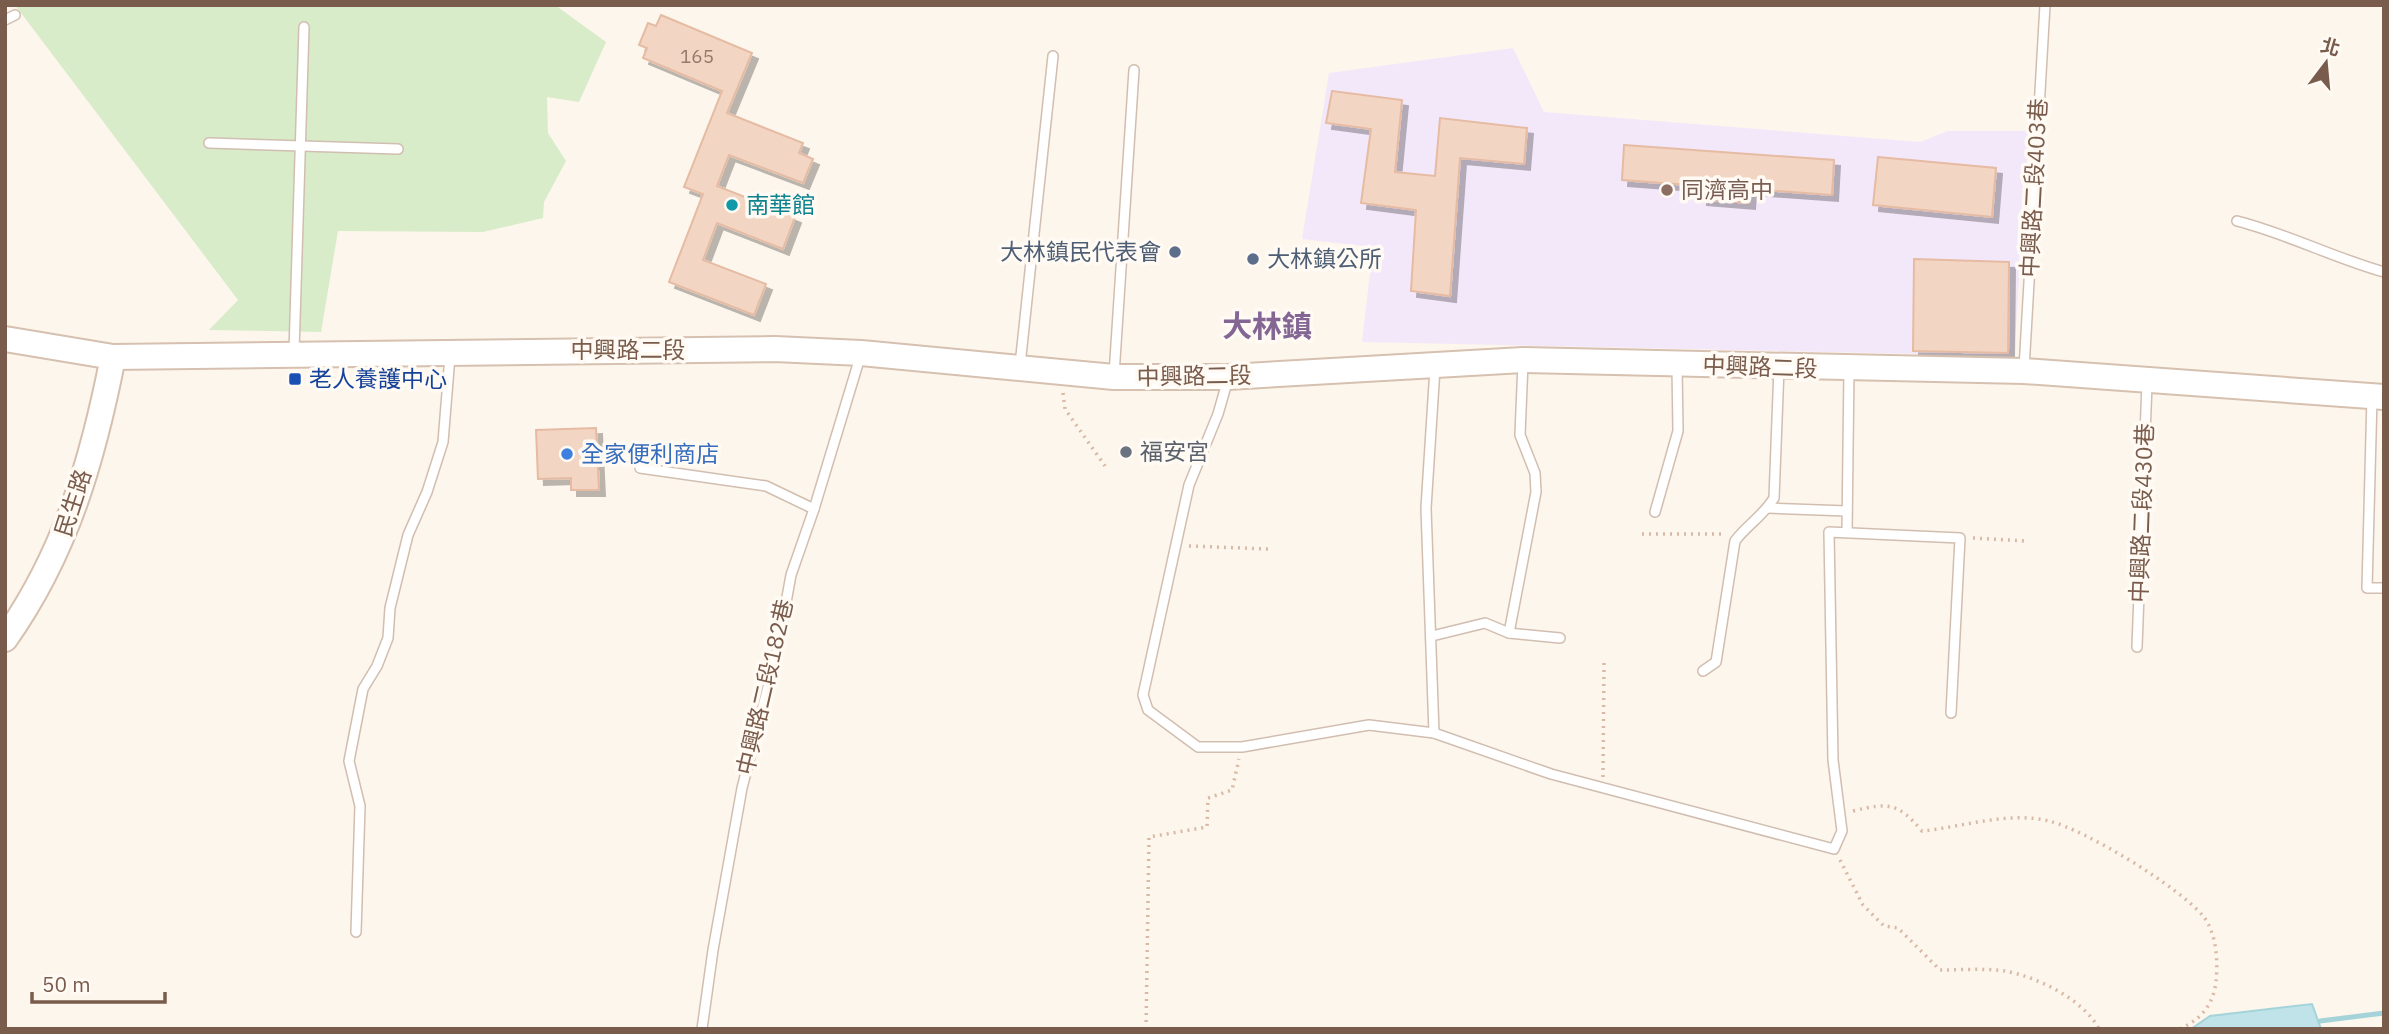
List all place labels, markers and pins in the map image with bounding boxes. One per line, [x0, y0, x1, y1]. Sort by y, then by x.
place label: 同濟高中 [1681, 174, 1773, 204]
marker: 同濟高中 [1659, 182, 1675, 198]
place label: 南華館 [746, 189, 815, 219]
marker: 南華館 [724, 197, 740, 213]
place label: 大林鎮民代表會 [1000, 236, 1161, 266]
place label: 大林鎮公所 [1267, 243, 1382, 273]
marker: 大林鎮民代表會 [1167, 244, 1183, 260]
marker: 大林鎮公所 [1245, 251, 1261, 267]
place label: 老人養護中心 [309, 363, 447, 393]
marker: 老人養護中心 [287, 371, 303, 387]
place label: 福安宮 [1140, 436, 1209, 466]
place label: 全家便利商店 [581, 438, 719, 468]
marker: 福安宮 [1118, 444, 1134, 460]
marker: 全家便利商店 [559, 446, 575, 462]

